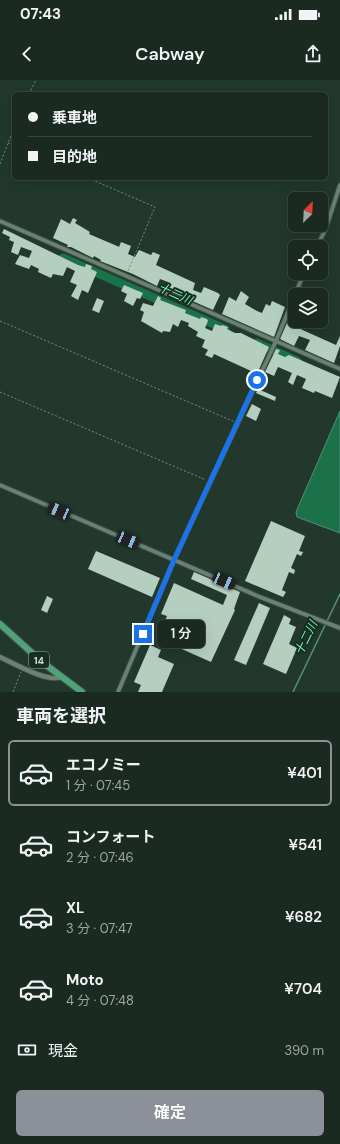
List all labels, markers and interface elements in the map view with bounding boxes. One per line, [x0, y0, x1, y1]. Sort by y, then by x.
text: 07:43 [20, 4, 61, 24]
text: Cabway [135, 42, 205, 66]
icon: back [16, 43, 38, 65]
icon: share [302, 43, 324, 65]
text: 乗車地 [52, 108, 97, 128]
text: 目的地 [52, 147, 97, 167]
north arrow [288, 192, 328, 232]
map controls [288, 192, 328, 328]
button: locate [288, 240, 328, 280]
water label: 十二川 [155, 279, 197, 309]
button: layers [288, 288, 328, 328]
route start [248, 371, 266, 389]
car [46, 501, 72, 521]
car [115, 530, 141, 550]
car [211, 571, 237, 591]
water label: 十二川 [291, 617, 322, 658]
callout: 1 分 [157, 620, 205, 648]
route end [134, 625, 152, 643]
text: 1 分 [171, 625, 191, 642]
road number: 14 [29, 652, 49, 668]
text: 車両を選択 [16, 704, 106, 728]
icon: car [18, 755, 54, 791]
text: エコノミー [66, 755, 141, 775]
text: ¥401 [287, 763, 322, 783]
text: 1 分 · 07:45 [66, 777, 130, 794]
icon: car [18, 827, 54, 863]
text: コンフォート [66, 827, 156, 847]
text: ¥541 [288, 835, 322, 855]
text: 2 分 · 07:46 [66, 849, 134, 866]
text: XL [66, 898, 84, 918]
icon: car [18, 899, 54, 935]
text: ¥682 [285, 907, 322, 927]
text: 3 分 · 07:47 [66, 920, 133, 937]
text: Moto [66, 970, 104, 990]
icon: car [18, 971, 54, 1007]
text: ¥704 [284, 979, 322, 999]
text: 4 分 · 07:48 [66, 992, 134, 1009]
icon: cash [16, 1039, 38, 1061]
text: 現金 [48, 1041, 78, 1061]
text: 390 m [285, 1042, 324, 1059]
button: 確定 [16, 1090, 324, 1136]

